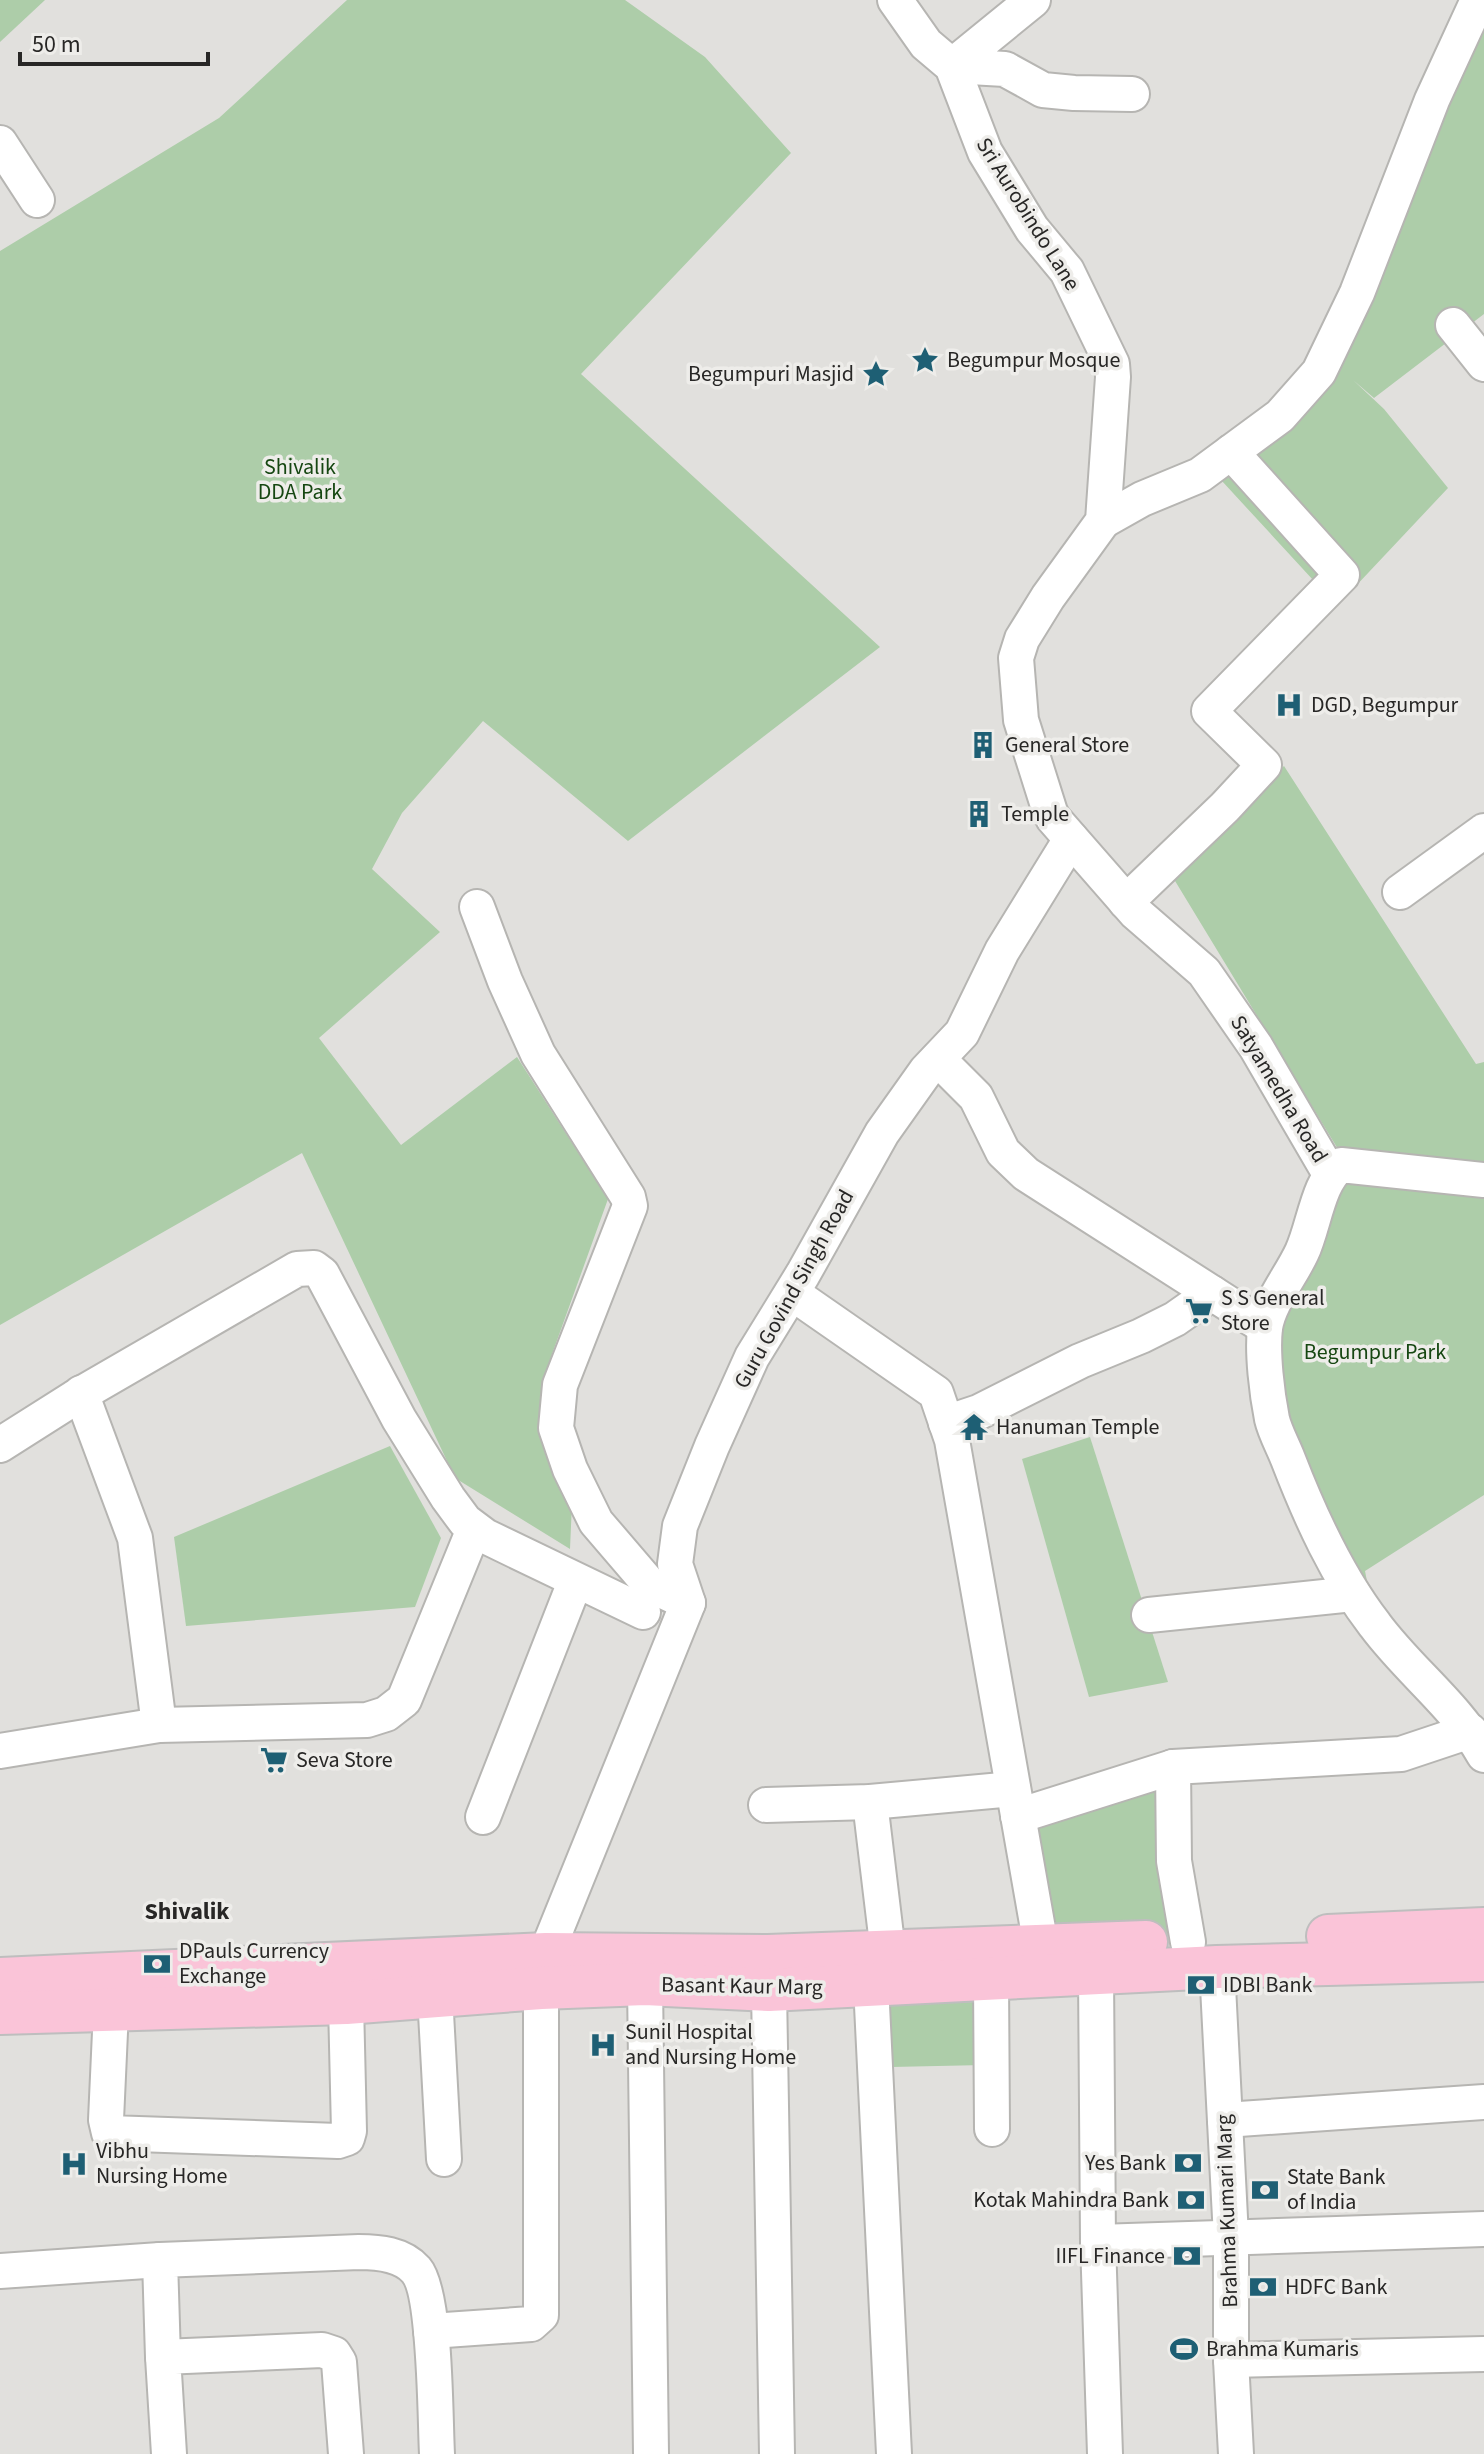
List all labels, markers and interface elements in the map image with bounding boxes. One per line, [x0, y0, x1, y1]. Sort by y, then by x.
scale bar [20, 16, 208, 66]
text: 50 m [32, 27, 81, 62]
street label: Sri Aurobindo Lane [968, 131, 1088, 297]
place label: Begumpur Mosque [947, 344, 1120, 376]
place icon: Begumpur Mosque [910, 345, 940, 375]
place label: Begumpuri Masjid [688, 358, 854, 390]
place icon: Begumpuri Masjid [861, 359, 891, 389]
park label: Shivalik DDA Park [258, 451, 342, 508]
place label: DGD, Begumpur [1311, 689, 1459, 721]
hospital icon: DGD, Begumpur [1274, 690, 1304, 720]
place label: General Store [1005, 729, 1129, 761]
building icon: General Store [968, 730, 998, 760]
place label: Temple [1001, 798, 1069, 830]
building icon: Temple [964, 799, 994, 829]
street label: Satyamedha Road [1222, 1009, 1336, 1169]
street label: Guru Govind Singh Road [726, 1184, 862, 1394]
place label: S S General Store [1221, 1282, 1325, 1339]
supermarket icon: S S General Store [1184, 1296, 1214, 1326]
park label: Begumpur Park [1304, 1336, 1446, 1368]
place label: Hanuman Temple [996, 1411, 1160, 1443]
temple icon: Hanuman Temple [959, 1412, 989, 1442]
place label: Seva Store [296, 1744, 393, 1776]
supermarket icon: Seva Store [259, 1745, 289, 1775]
district label: Shivalik [144, 1894, 230, 1929]
place label: DPauls Currency Exchange [179, 1935, 330, 1992]
bank icon: DPauls Currency Exchange [142, 1949, 172, 1979]
street label: Basant Kaur Marg [661, 1969, 823, 2003]
place label: IDBI Bank [1223, 1969, 1312, 2001]
bank icon: IDBI Bank [1186, 1970, 1216, 2000]
place label: Sunil Hospital and Nursing Home [625, 2016, 796, 2073]
hospital icon: Sunil Hospital and Nursing Home [588, 2030, 618, 2060]
street label: Brahma Kumari Marg [1208, 2114, 1246, 2308]
place label: Vibhu Nursing Home [96, 2135, 227, 2192]
place label: Yes Bank [1084, 2147, 1166, 2179]
bank icon: Yes Bank [1173, 2148, 1203, 2178]
hospital icon: Vibhu Nursing Home [59, 2149, 89, 2179]
place label: State Bank of India [1287, 2161, 1385, 2218]
bank icon: State Bank of India [1250, 2175, 1280, 2205]
place label: Kotak Mahindra Bank [973, 2184, 1169, 2216]
bank icon: Kotak Mahindra Bank [1176, 2185, 1206, 2215]
place label: IIFL Finance [1056, 2240, 1165, 2272]
bank icon: IIFL Finance [1172, 2241, 1202, 2271]
place label: HDFC Bank [1285, 2271, 1388, 2303]
bank icon: HDFC Bank [1248, 2272, 1278, 2302]
place label: Brahma Kumaris [1206, 2333, 1359, 2365]
sports icon: Brahma Kumaris [1169, 2334, 1199, 2364]

